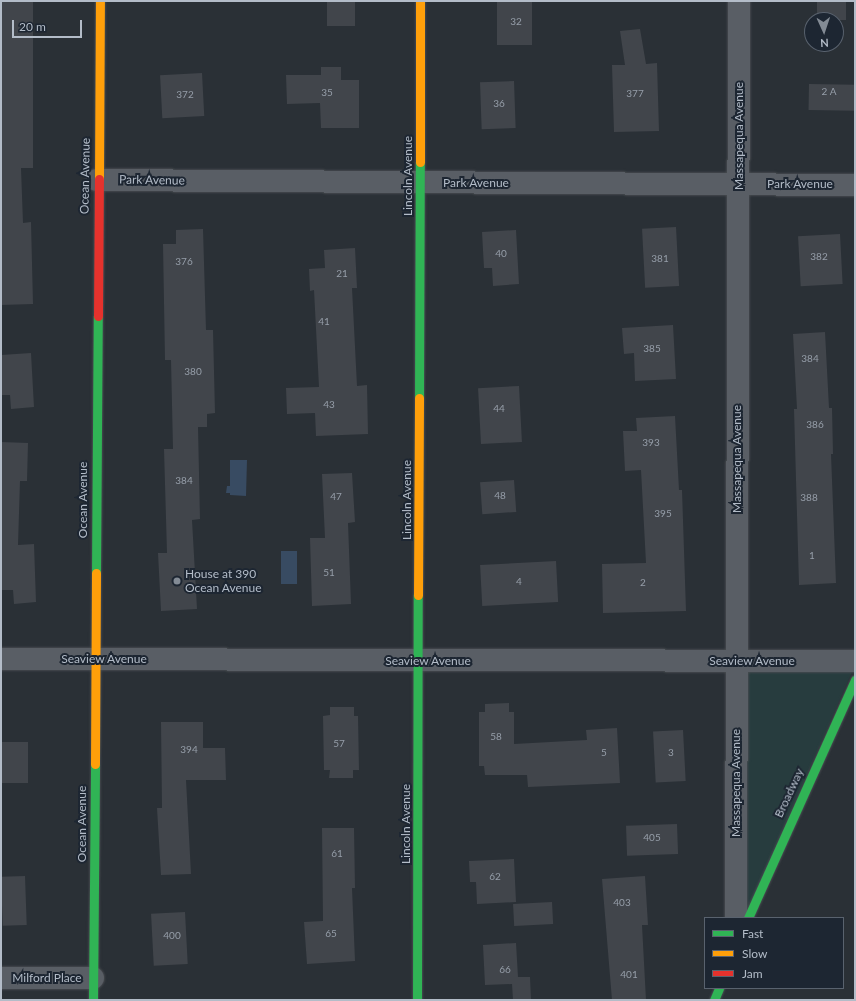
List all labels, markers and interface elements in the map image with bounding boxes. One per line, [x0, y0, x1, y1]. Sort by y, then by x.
scale bar [14, 12, 84, 38]
north arrow [804, 12, 844, 52]
house number: 32 [510, 16, 522, 28]
text: 20 m [19, 19, 46, 34]
text: N [820, 37, 829, 50]
street label: Massapequa Avenue [732, 82, 746, 190]
house number: 2 A [821, 86, 837, 98]
house number: 35 [321, 87, 333, 99]
house number: 377 [626, 88, 644, 100]
house number: 372 [176, 89, 194, 101]
house number: 36 [493, 98, 505, 110]
street label: Lincoln Avenue [401, 136, 415, 216]
street label: Ocean Avenue [77, 137, 93, 215]
street label: Park Avenue [119, 172, 185, 188]
street label: Park Avenue [443, 176, 509, 190]
street label: Park Avenue [767, 177, 833, 191]
house number: 40 [495, 248, 507, 260]
house number: 382 [810, 251, 828, 263]
house number: 381 [651, 253, 669, 265]
house number: 376 [175, 256, 193, 268]
house number: 21 [336, 268, 348, 280]
house number: 41 [318, 316, 330, 328]
house number: 385 [643, 343, 661, 355]
house number: 384 [801, 353, 819, 365]
house number: 380 [184, 366, 202, 378]
house number: 43 [323, 399, 335, 411]
house number: 44 [493, 403, 505, 415]
street label: Massapequa Avenue [730, 405, 744, 513]
house number: 386 [806, 419, 824, 431]
house number: 393 [642, 437, 660, 449]
street label: Lincoln Avenue [400, 460, 414, 540]
street label: Ocean Avenue [76, 462, 90, 538]
house number: 384 [175, 475, 193, 487]
house number: 48 [494, 490, 506, 502]
house number: 47 [330, 491, 342, 503]
house number: 388 [800, 492, 818, 504]
house number: 395 [654, 508, 672, 520]
house number: 1 [809, 550, 815, 562]
place label: House at 390 Ocean Avenue [185, 567, 262, 595]
house number: 51 [323, 567, 335, 579]
marker: House at 390 Ocean Avenue [172, 576, 182, 586]
house number: 4 [516, 576, 522, 588]
house number: 2 [640, 577, 646, 589]
street label: Seaview Avenue [61, 652, 147, 666]
street label: Seaview Avenue [385, 654, 471, 668]
street label: Seaview Avenue [709, 654, 795, 668]
street label: Massapequa Avenue [729, 729, 743, 837]
house number: 58 [490, 731, 502, 743]
house number: 57 [333, 738, 345, 750]
house number: 394 [180, 744, 198, 756]
house number: 5 [601, 747, 607, 759]
house number: 3 [668, 747, 674, 759]
street label: Broadway [771, 766, 807, 820]
street label: Lincoln Avenue [399, 784, 413, 864]
street label: Ocean Avenue [75, 786, 89, 862]
house number: 405 [643, 832, 661, 844]
house number: 61 [331, 848, 343, 860]
house number: 62 [489, 871, 501, 883]
house number: 403 [613, 897, 631, 909]
legend [704, 917, 844, 989]
text: Fast [742, 926, 763, 941]
house number: 65 [325, 928, 337, 940]
house number: 400 [163, 930, 181, 942]
text: Slow [742, 946, 767, 961]
house number: 66 [499, 964, 511, 976]
text: Jam [742, 966, 763, 981]
house number: 401 [620, 969, 638, 981]
street label: Milford Place [12, 971, 82, 985]

